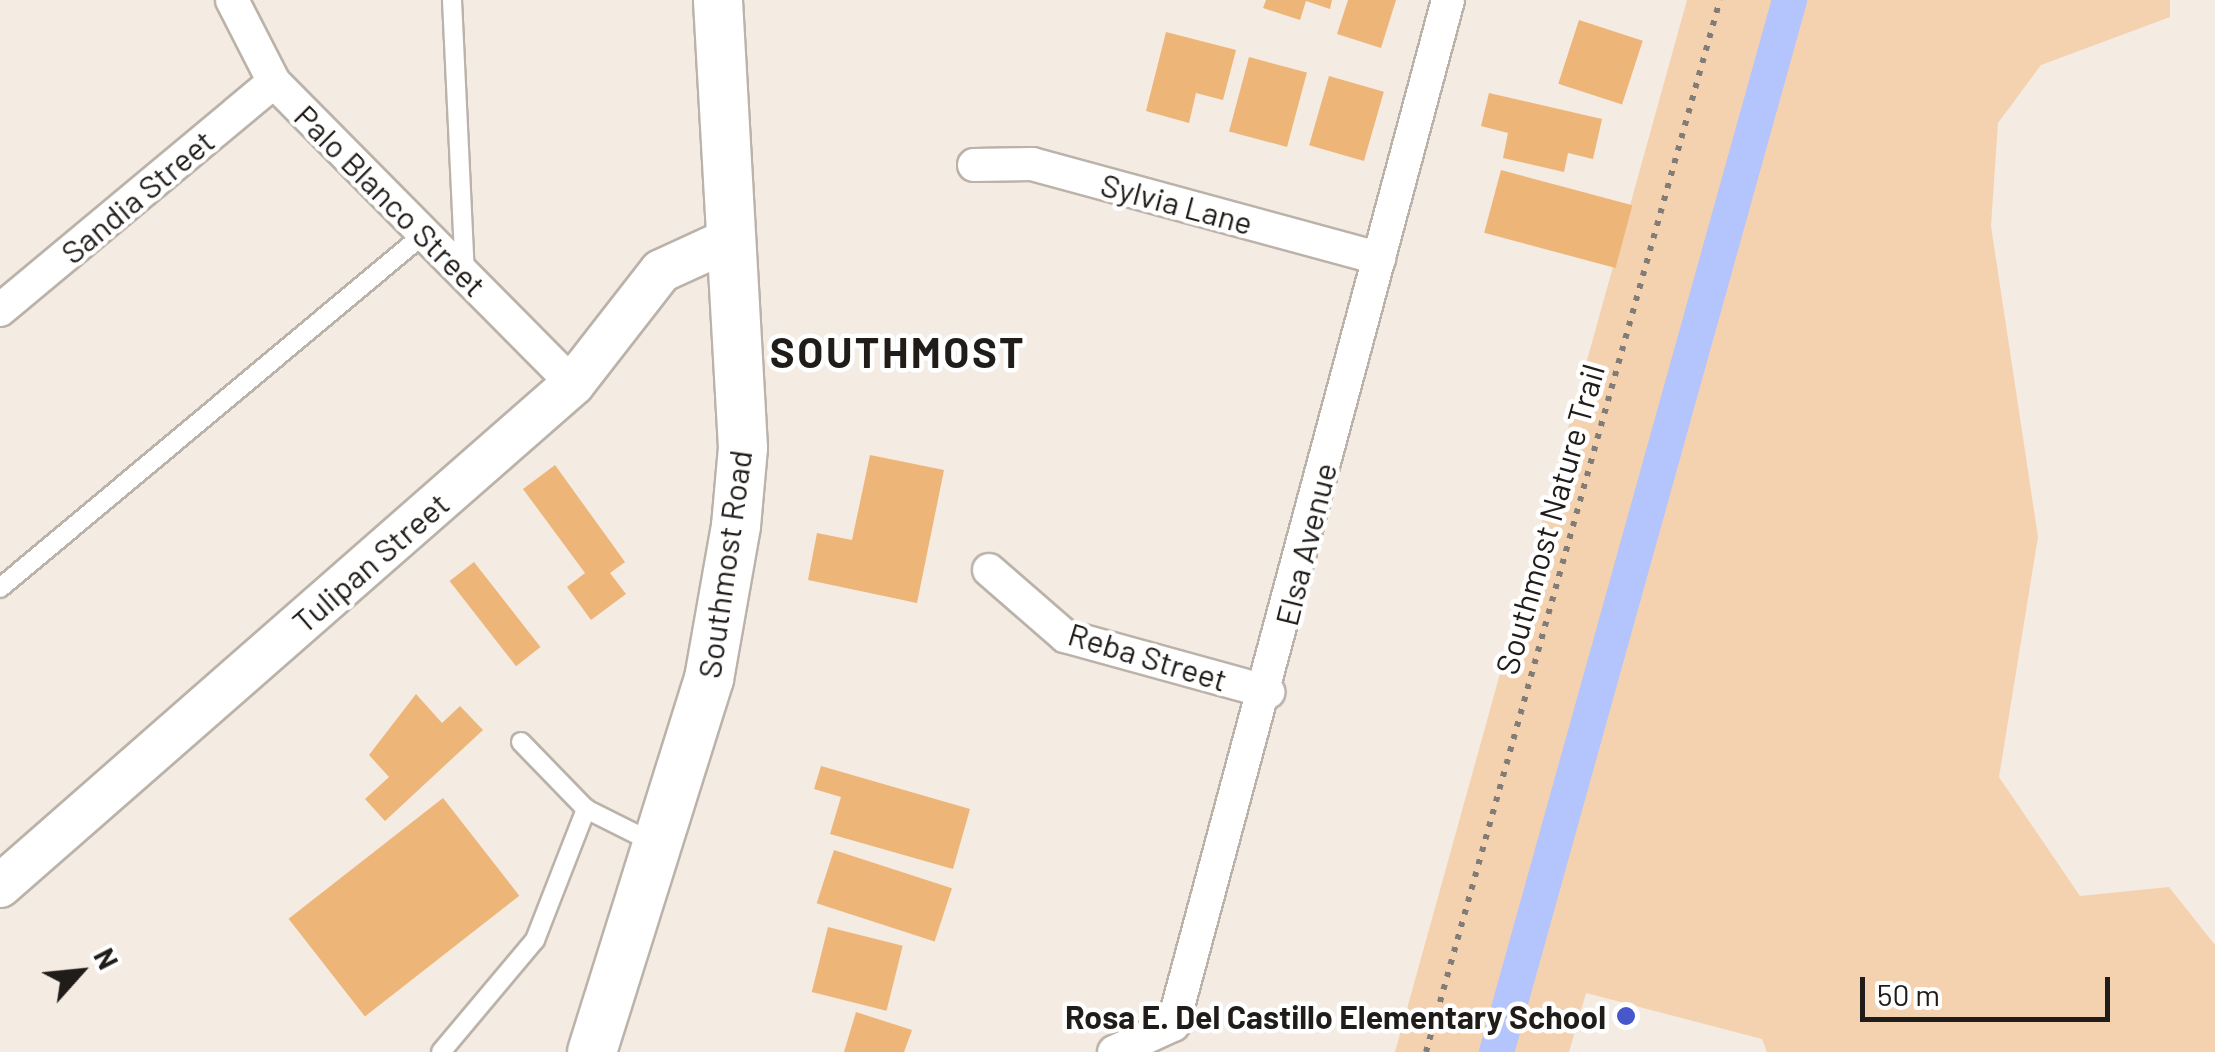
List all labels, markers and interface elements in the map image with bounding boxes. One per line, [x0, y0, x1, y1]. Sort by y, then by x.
street label: Palo Blanco Street [287, 96, 495, 304]
street label: Sandia Street [53, 121, 221, 271]
street label: Sylvia Lane [1097, 164, 1257, 242]
district label: SOUTHMOST [770, 326, 1026, 376]
street label: Southmost Nature Trail [1486, 360, 1612, 678]
street label: Southmost Road [689, 447, 759, 681]
street label: Elsa Avenue [1266, 459, 1344, 629]
street label: Tulipan Street [284, 484, 456, 640]
street label: Reba Street [1064, 614, 1232, 698]
north arrow [30, 922, 130, 1022]
text: N [87, 942, 126, 974]
scale bar [1865, 957, 2115, 1019]
text: 50 m [1877, 976, 1940, 1012]
place label: Rosa E. Del Castillo Elementary School [1065, 997, 1606, 1035]
marker: Rosa E. Del Castillo Elementary School [1615, 1005, 1637, 1027]

